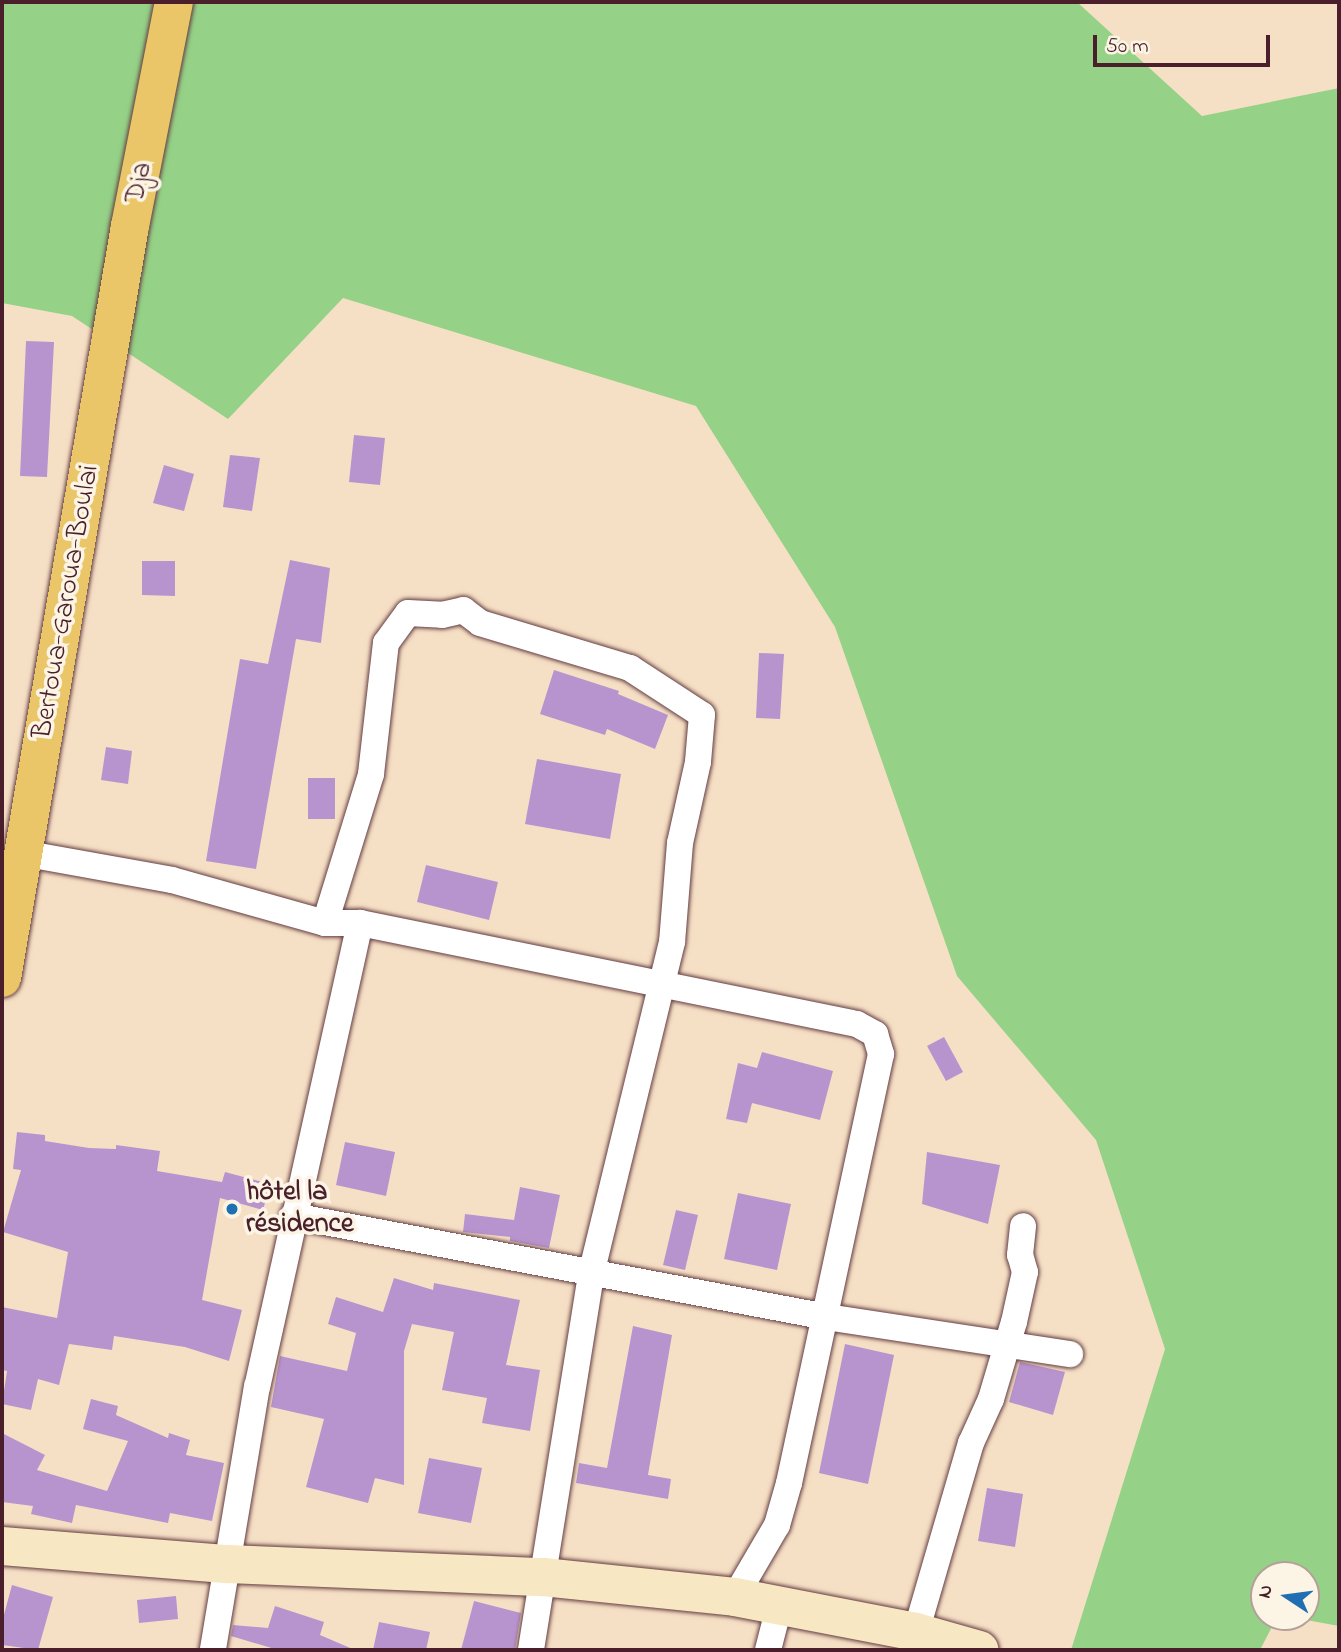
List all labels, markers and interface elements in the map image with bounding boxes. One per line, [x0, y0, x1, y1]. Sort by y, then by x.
scale bar [1096, 21, 1273, 65]
text: 50 m [1106, 32, 1149, 62]
street label: Dja [119, 159, 161, 207]
street label: Bertoua-Garoua-Boulai [26, 463, 108, 741]
place label: hôtel la résidence [246, 1176, 354, 1242]
marker: hôtel la résidence [224, 1201, 240, 1217]
north arrow [1250, 1561, 1320, 1631]
text: N [1251, 1582, 1281, 1601]

